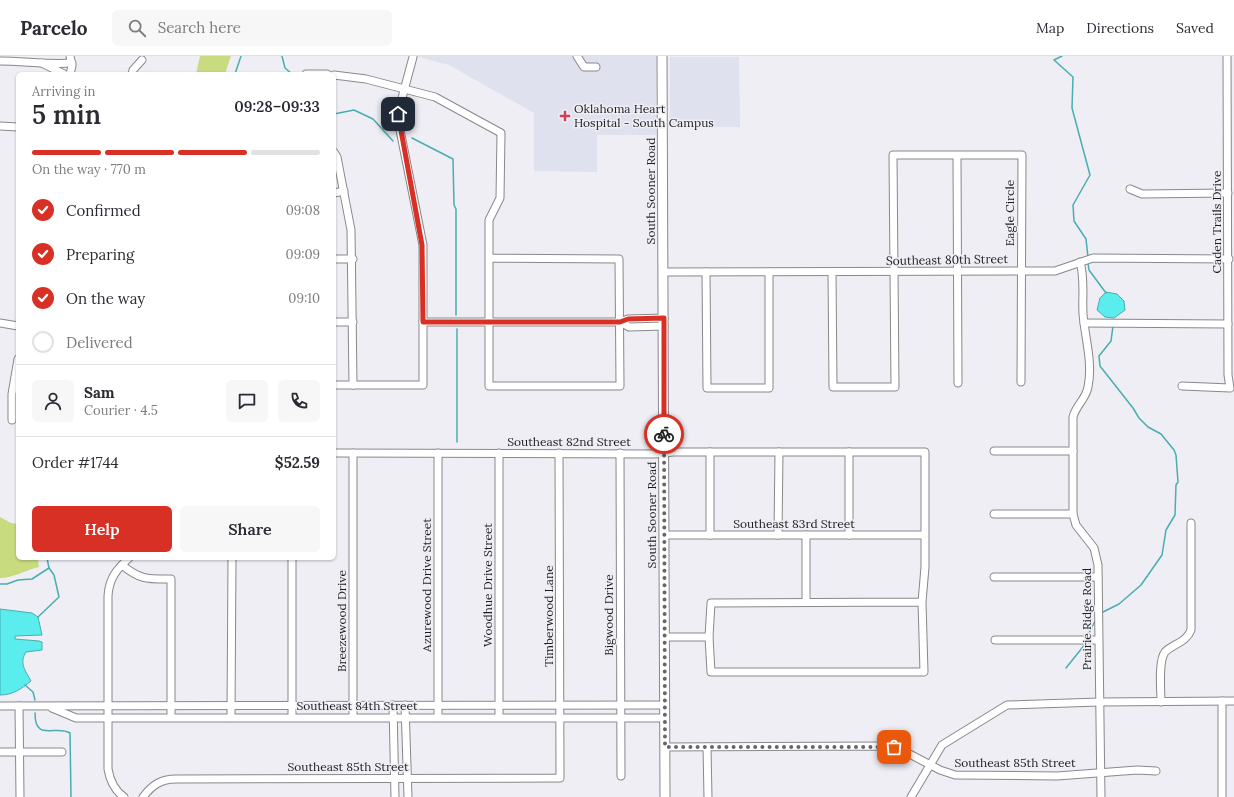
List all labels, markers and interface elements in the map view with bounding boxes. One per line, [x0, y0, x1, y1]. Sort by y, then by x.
search box [112, 10, 392, 46]
text: Parcelo [20, 16, 88, 40]
icon: search [126, 17, 148, 39]
text: Search here [158, 18, 241, 37]
text: Map [1036, 19, 1064, 37]
text: Directions [1086, 19, 1154, 37]
text: Saved [1176, 19, 1214, 37]
text: Arriving in [32, 83, 95, 100]
text: 09:28–09:33 [234, 97, 320, 116]
pin [381, 97, 415, 131]
text: 5 min [32, 98, 101, 131]
place label: Oklahoma Heart Hospital - South Campus [574, 101, 714, 130]
icon: home [387, 103, 409, 125]
marker: Oklahoma Heart Hospital - South Campus [559, 110, 571, 122]
street label: South Sooner Road [643, 138, 658, 244]
text: On the way · 770 m [32, 161, 146, 178]
street label: Caden Trails Drive [1209, 170, 1224, 273]
street label: Eagle Circle [1002, 179, 1017, 246]
icon: check [32, 199, 54, 221]
text: Confirmed [66, 201, 141, 220]
text: 09:08 [286, 202, 320, 219]
icon: check [32, 243, 54, 265]
text: Preparing [66, 245, 134, 264]
text: 09:09 [286, 246, 320, 263]
street label: Southeast 80th Street [886, 251, 1008, 268]
icon: check [32, 287, 54, 309]
text: On the way [66, 289, 145, 308]
text: 09:10 [288, 290, 320, 307]
text: Delivered [66, 333, 133, 352]
button: person [32, 380, 74, 422]
button: chat [226, 380, 268, 422]
button: phone [278, 380, 320, 422]
text: Sam [84, 383, 115, 402]
text: Courier · 4.5 [84, 402, 158, 419]
courier [644, 414, 684, 454]
icon: bike [653, 423, 675, 445]
street label: Southeast 82nd Street [507, 434, 631, 449]
text: Order #1744 [32, 453, 119, 472]
text: $52.59 [275, 453, 320, 472]
street label: South Sooner Road [644, 462, 659, 568]
button: Help [32, 506, 172, 552]
button: Share [180, 506, 320, 552]
street label: Southeast 83rd Street [733, 516, 855, 531]
street label: Azurewood Drive Street [419, 518, 434, 653]
street label: Woodhue Drive Street [480, 523, 495, 647]
street label: Timberwood Lane [541, 565, 556, 667]
street label: Prairie Ridge Road [1079, 568, 1094, 670]
street label: Breezewood Drive [334, 570, 349, 672]
street label: Bigwood Drive [601, 574, 616, 656]
street label: Southeast 84th Street [296, 698, 418, 713]
pin [877, 730, 911, 764]
icon: bag [883, 736, 905, 758]
street label: Southeast 85th Street [954, 755, 1076, 770]
street label: Southeast 85th Street [287, 759, 409, 774]

